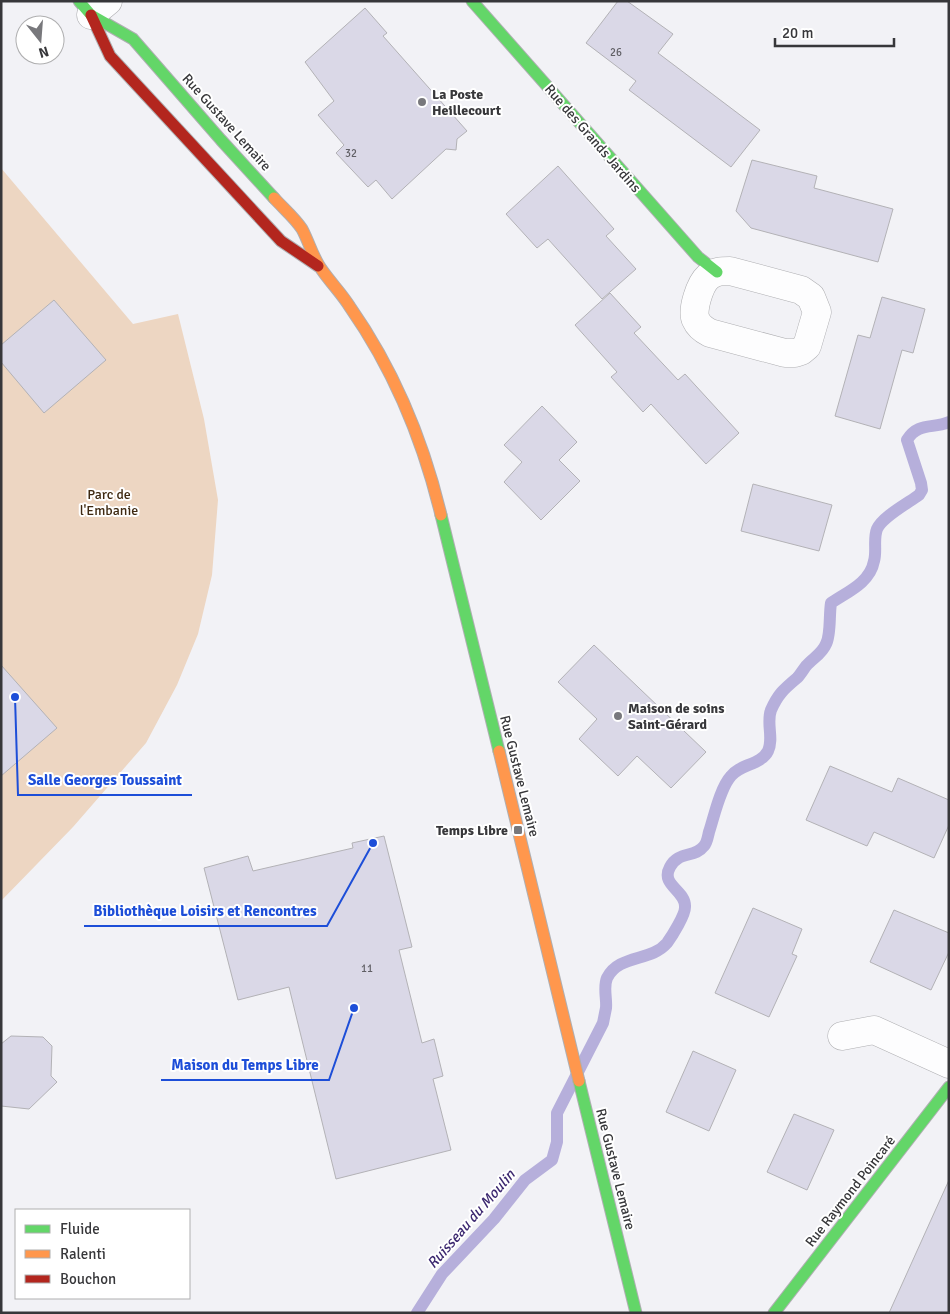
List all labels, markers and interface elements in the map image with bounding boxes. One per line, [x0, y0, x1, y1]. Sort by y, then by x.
north arrow [15, 15, 65, 65]
scale bar [775, 15, 894, 47]
text: 20 m [782, 24, 813, 42]
text: N [37, 42, 51, 62]
house number: 26 [610, 46, 622, 59]
street label: Rue Gustave Lemaire [179, 70, 275, 174]
street label: Rue des Grands Jardins [541, 81, 644, 196]
place label: La Poste Heillecourt [432, 86, 502, 119]
marker: La Poste Heillecourt [416, 96, 428, 108]
house number: 32 [345, 147, 357, 160]
park label: Parc de l'Embanie [80, 486, 138, 519]
place label: Maison de soins Saint-Gérard [628, 700, 724, 733]
marker: Maison de soins Saint-Gérard [612, 710, 624, 722]
street label: Rue Gustave Lemaire [496, 714, 543, 839]
callout: Salle Georges Toussaint [18, 765, 192, 795]
text: Salle Georges Toussaint [28, 771, 182, 789]
place label: Temps Libre [436, 822, 508, 839]
marker: Temps Libre [512, 824, 524, 836]
callout: Bibliothèque Loisirs et Rencontres [84, 896, 327, 926]
text: Bibliothèque Loisirs et Rencontres [93, 902, 317, 920]
house number: 11 [361, 962, 373, 975]
callout: Maison du Temps Libre [161, 1050, 329, 1080]
text: Maison du Temps Libre [171, 1056, 319, 1074]
street label: Rue Gustave Lemaire [592, 1107, 639, 1232]
street label: Rue Raymond Poincaré [802, 1132, 899, 1250]
water label: Ruisseau du Moulin [423, 1165, 519, 1272]
legend [15, 1209, 190, 1299]
text: Fluide [60, 1220, 100, 1238]
text: Ralenti [60, 1245, 106, 1263]
text: Bouchon [60, 1270, 116, 1288]

